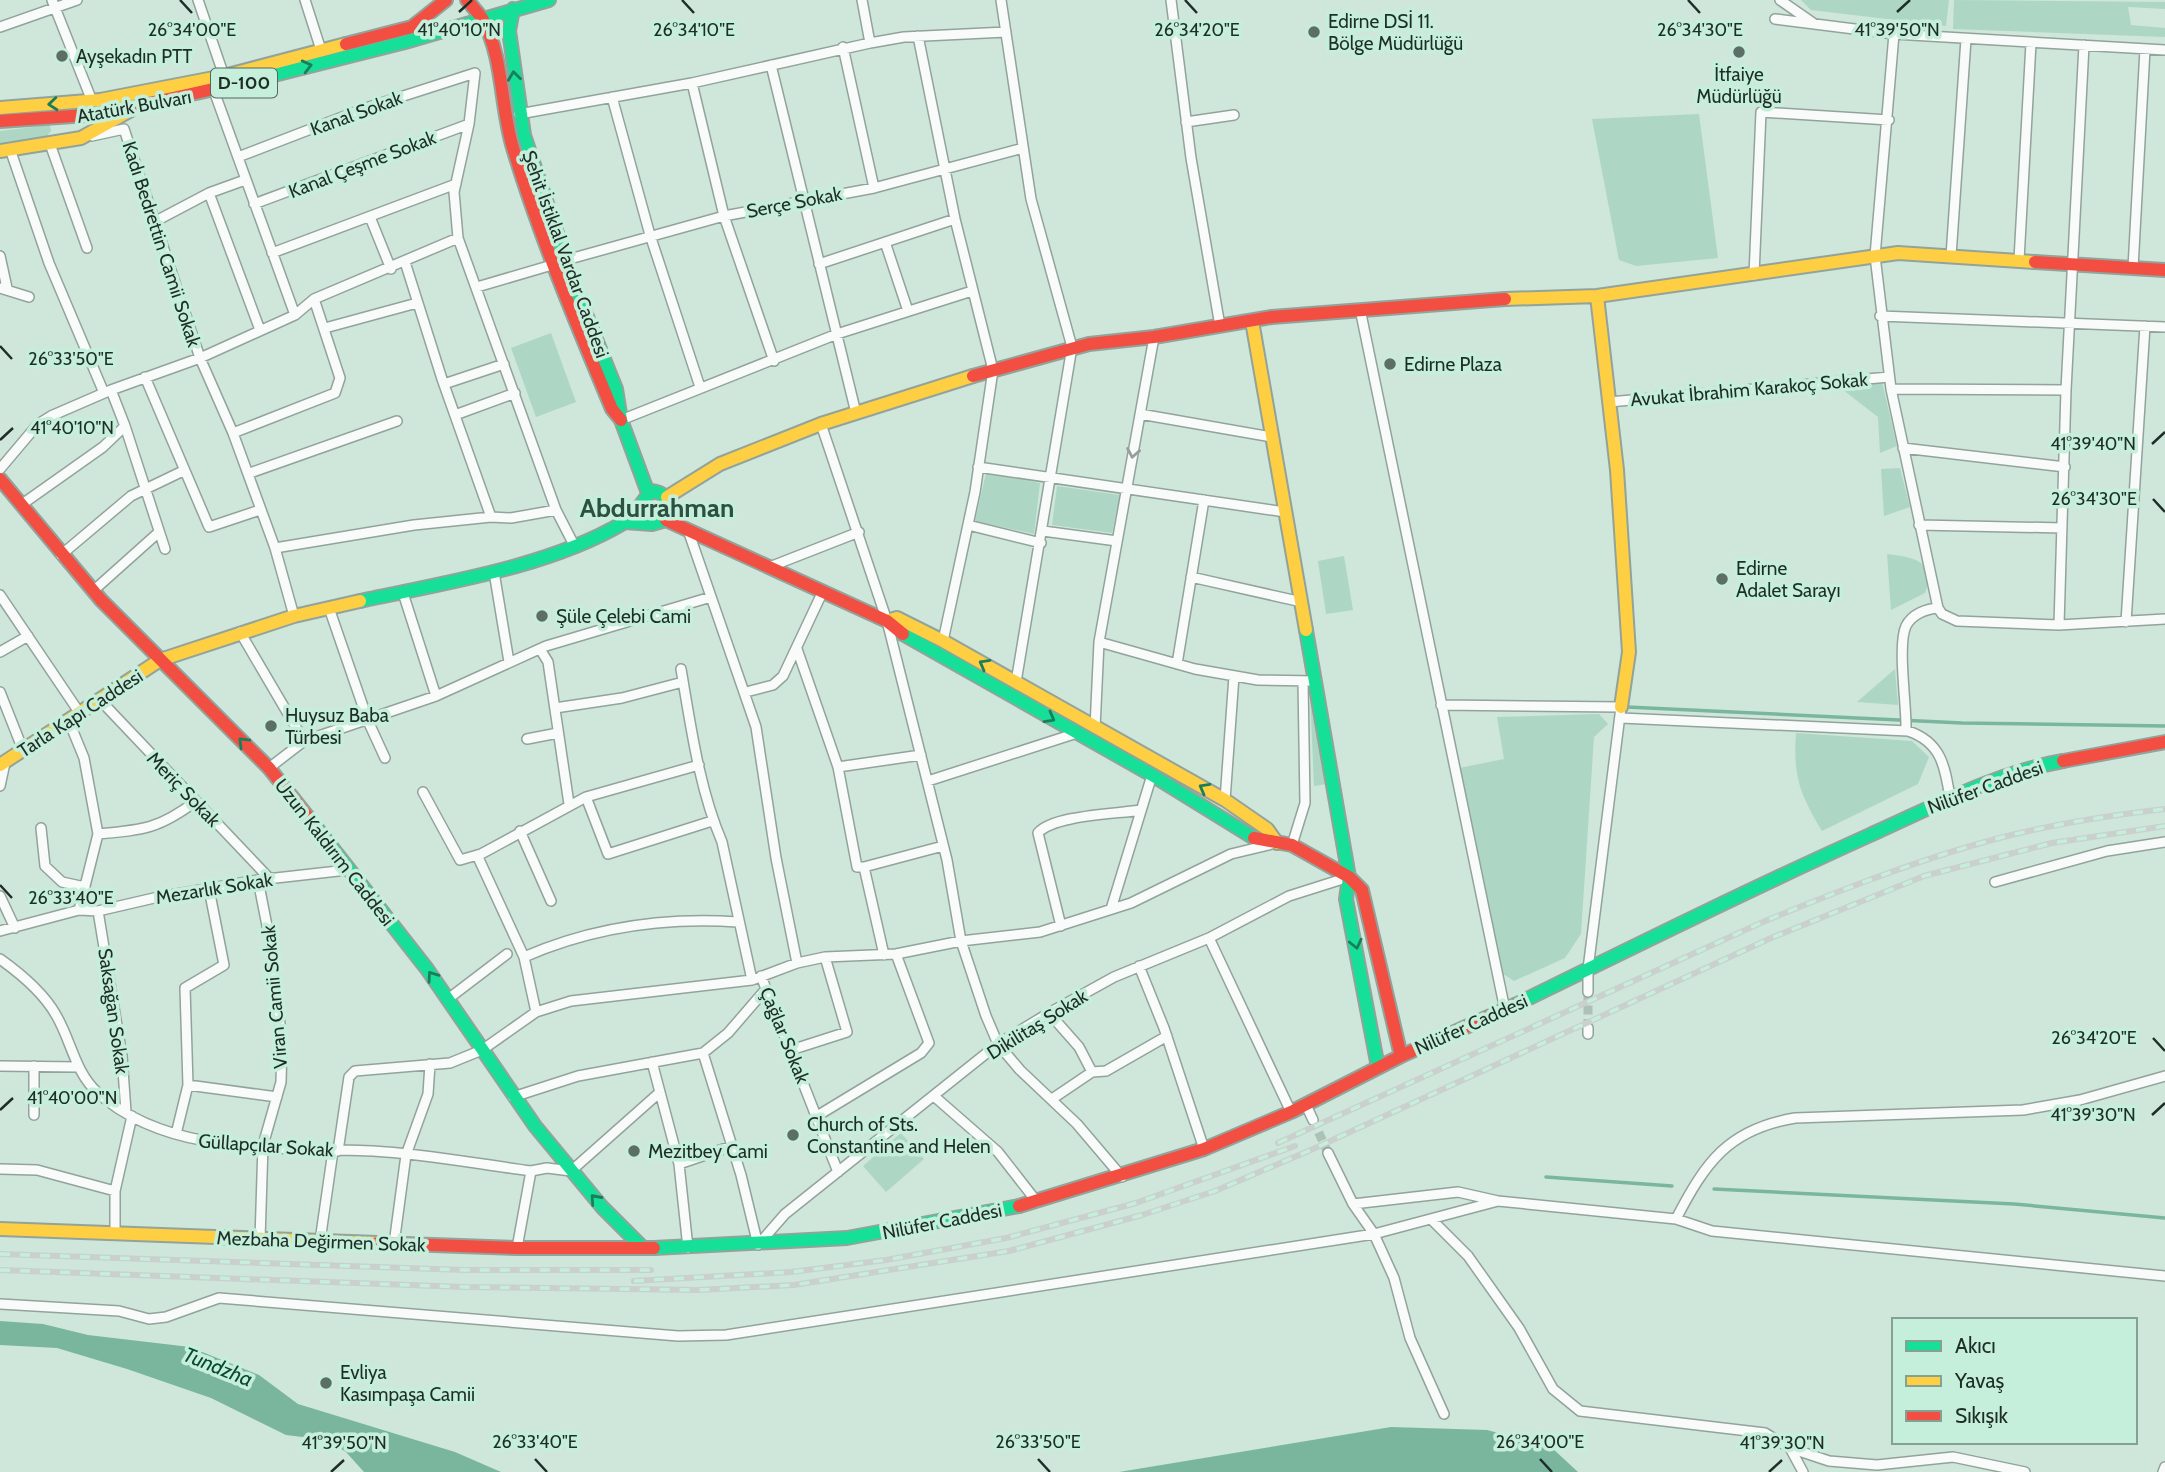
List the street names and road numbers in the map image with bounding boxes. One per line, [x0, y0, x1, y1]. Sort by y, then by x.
road number: D-100 [211, 68, 277, 98]
street label: Atatürk Bulvarı [75, 85, 193, 128]
street label: Kanal Sokak [307, 86, 406, 141]
street label: Kanal Çeşme Sokak [285, 126, 439, 203]
street label: Kadı Bedrettin Camii Sokak [117, 138, 206, 350]
street label: Şehit İstiklal Vardar Caddesi [517, 147, 614, 361]
street label: Serçe Sokak [744, 182, 844, 223]
street label: Avukat İbrahim Karakoç Sokak [1630, 368, 1869, 411]
street label: Tarla Kapı Caddesi [14, 664, 147, 762]
street label: Meriç Sokak [142, 747, 225, 832]
street label: Nilüfer Caddesi [1924, 756, 2046, 819]
street label: Uzun Kaldırım Caddesi [270, 774, 399, 931]
street label: Mezarlık Sokak [154, 868, 275, 909]
street label: Viran Camii Sokak [257, 924, 292, 1070]
street label: Saksağan Sokak [93, 947, 134, 1076]
street label: Çağlar Sokak [755, 984, 814, 1087]
street label: Dikilitaş Sokak [983, 984, 1092, 1064]
street label: Nilüfer Caddesi [1411, 989, 1531, 1060]
street label: Güllapçılar Sokak [198, 1129, 335, 1162]
street label: Nilüfer Caddesi [880, 1199, 1004, 1244]
street label: Mezbaha Değirmen Sokak [216, 1226, 426, 1257]

